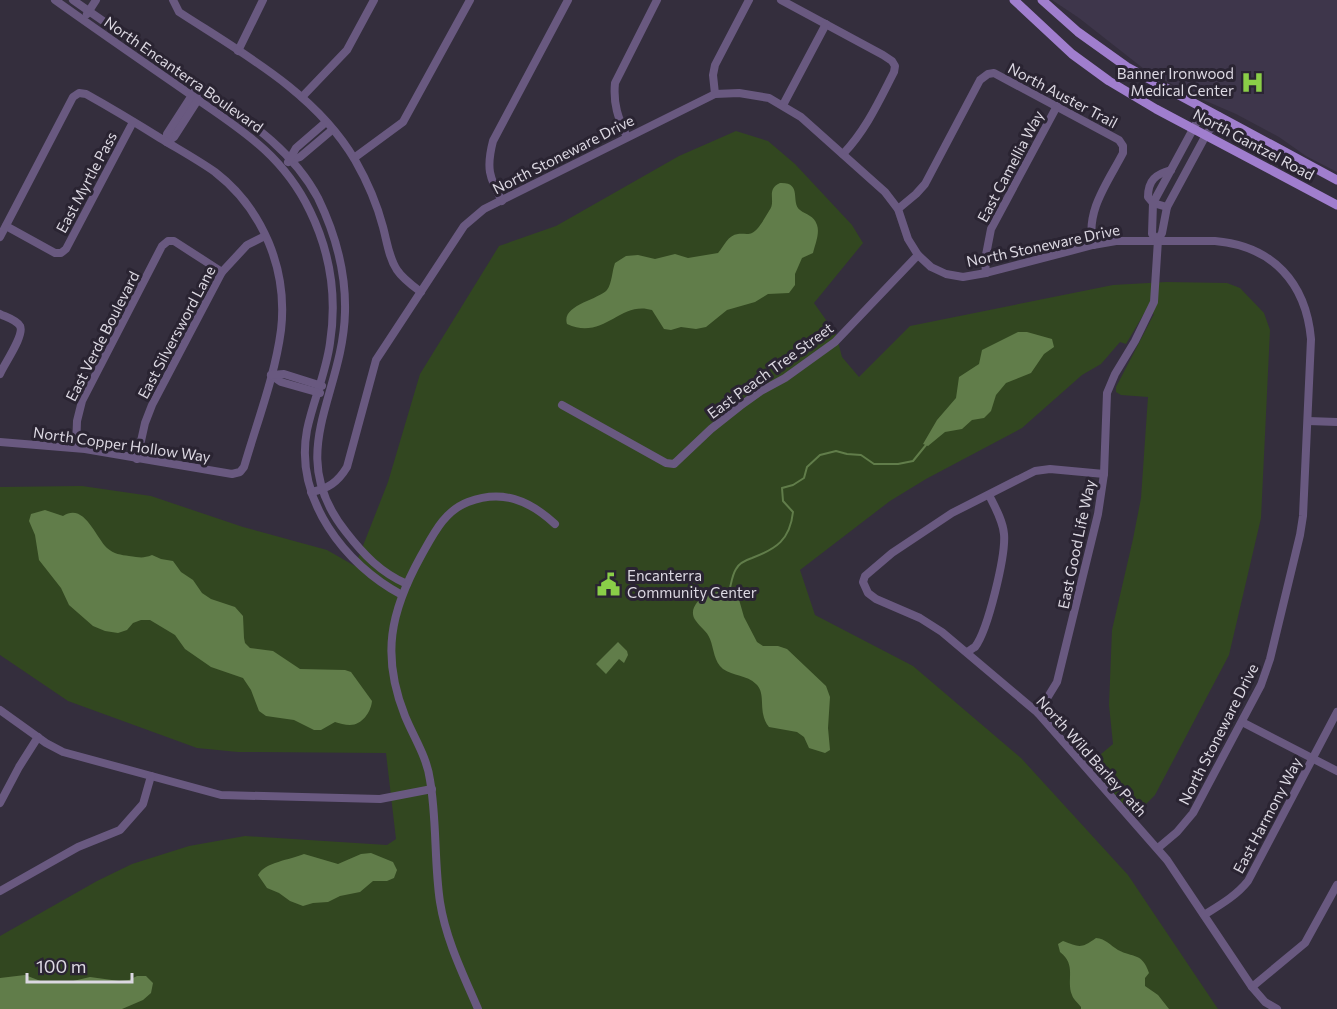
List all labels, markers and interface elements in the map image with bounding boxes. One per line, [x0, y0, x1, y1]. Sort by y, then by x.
street label: North Encanterra Boulevard [101, 12, 267, 136]
street label: North Auster Trail [1005, 58, 1121, 132]
place label: Banner Ironwood Medical Center [1117, 64, 1234, 99]
hospital icon: Banner Ironwood Medical Center [1239, 69, 1265, 95]
street label: North Gantzel Road [1190, 104, 1318, 184]
street label: East Camellia Way [973, 107, 1047, 225]
street label: North Stoneware Drive [489, 110, 637, 198]
street label: East Myrtle Pass [52, 128, 120, 236]
street label: North Stoneware Drive [965, 220, 1121, 270]
street label: East Silversword Lane [133, 263, 219, 401]
street label: East Verde Boulevard [61, 268, 143, 404]
street label: East Peach Tree Street [703, 318, 837, 422]
street label: North Copper Hollow Way [32, 423, 212, 465]
street label: East Good Life Way [1054, 477, 1099, 610]
place label: Encanterra Community Center [627, 566, 757, 601]
public building icon: Encanterra Community Center [596, 571, 622, 597]
street label: North Stoneware Drive [1174, 660, 1262, 808]
street label: North Wild Barley Path [1033, 692, 1151, 820]
street label: East Harmony Way [1229, 754, 1305, 876]
scale bar [27, 946, 132, 984]
text: 100 m [36, 955, 86, 977]

